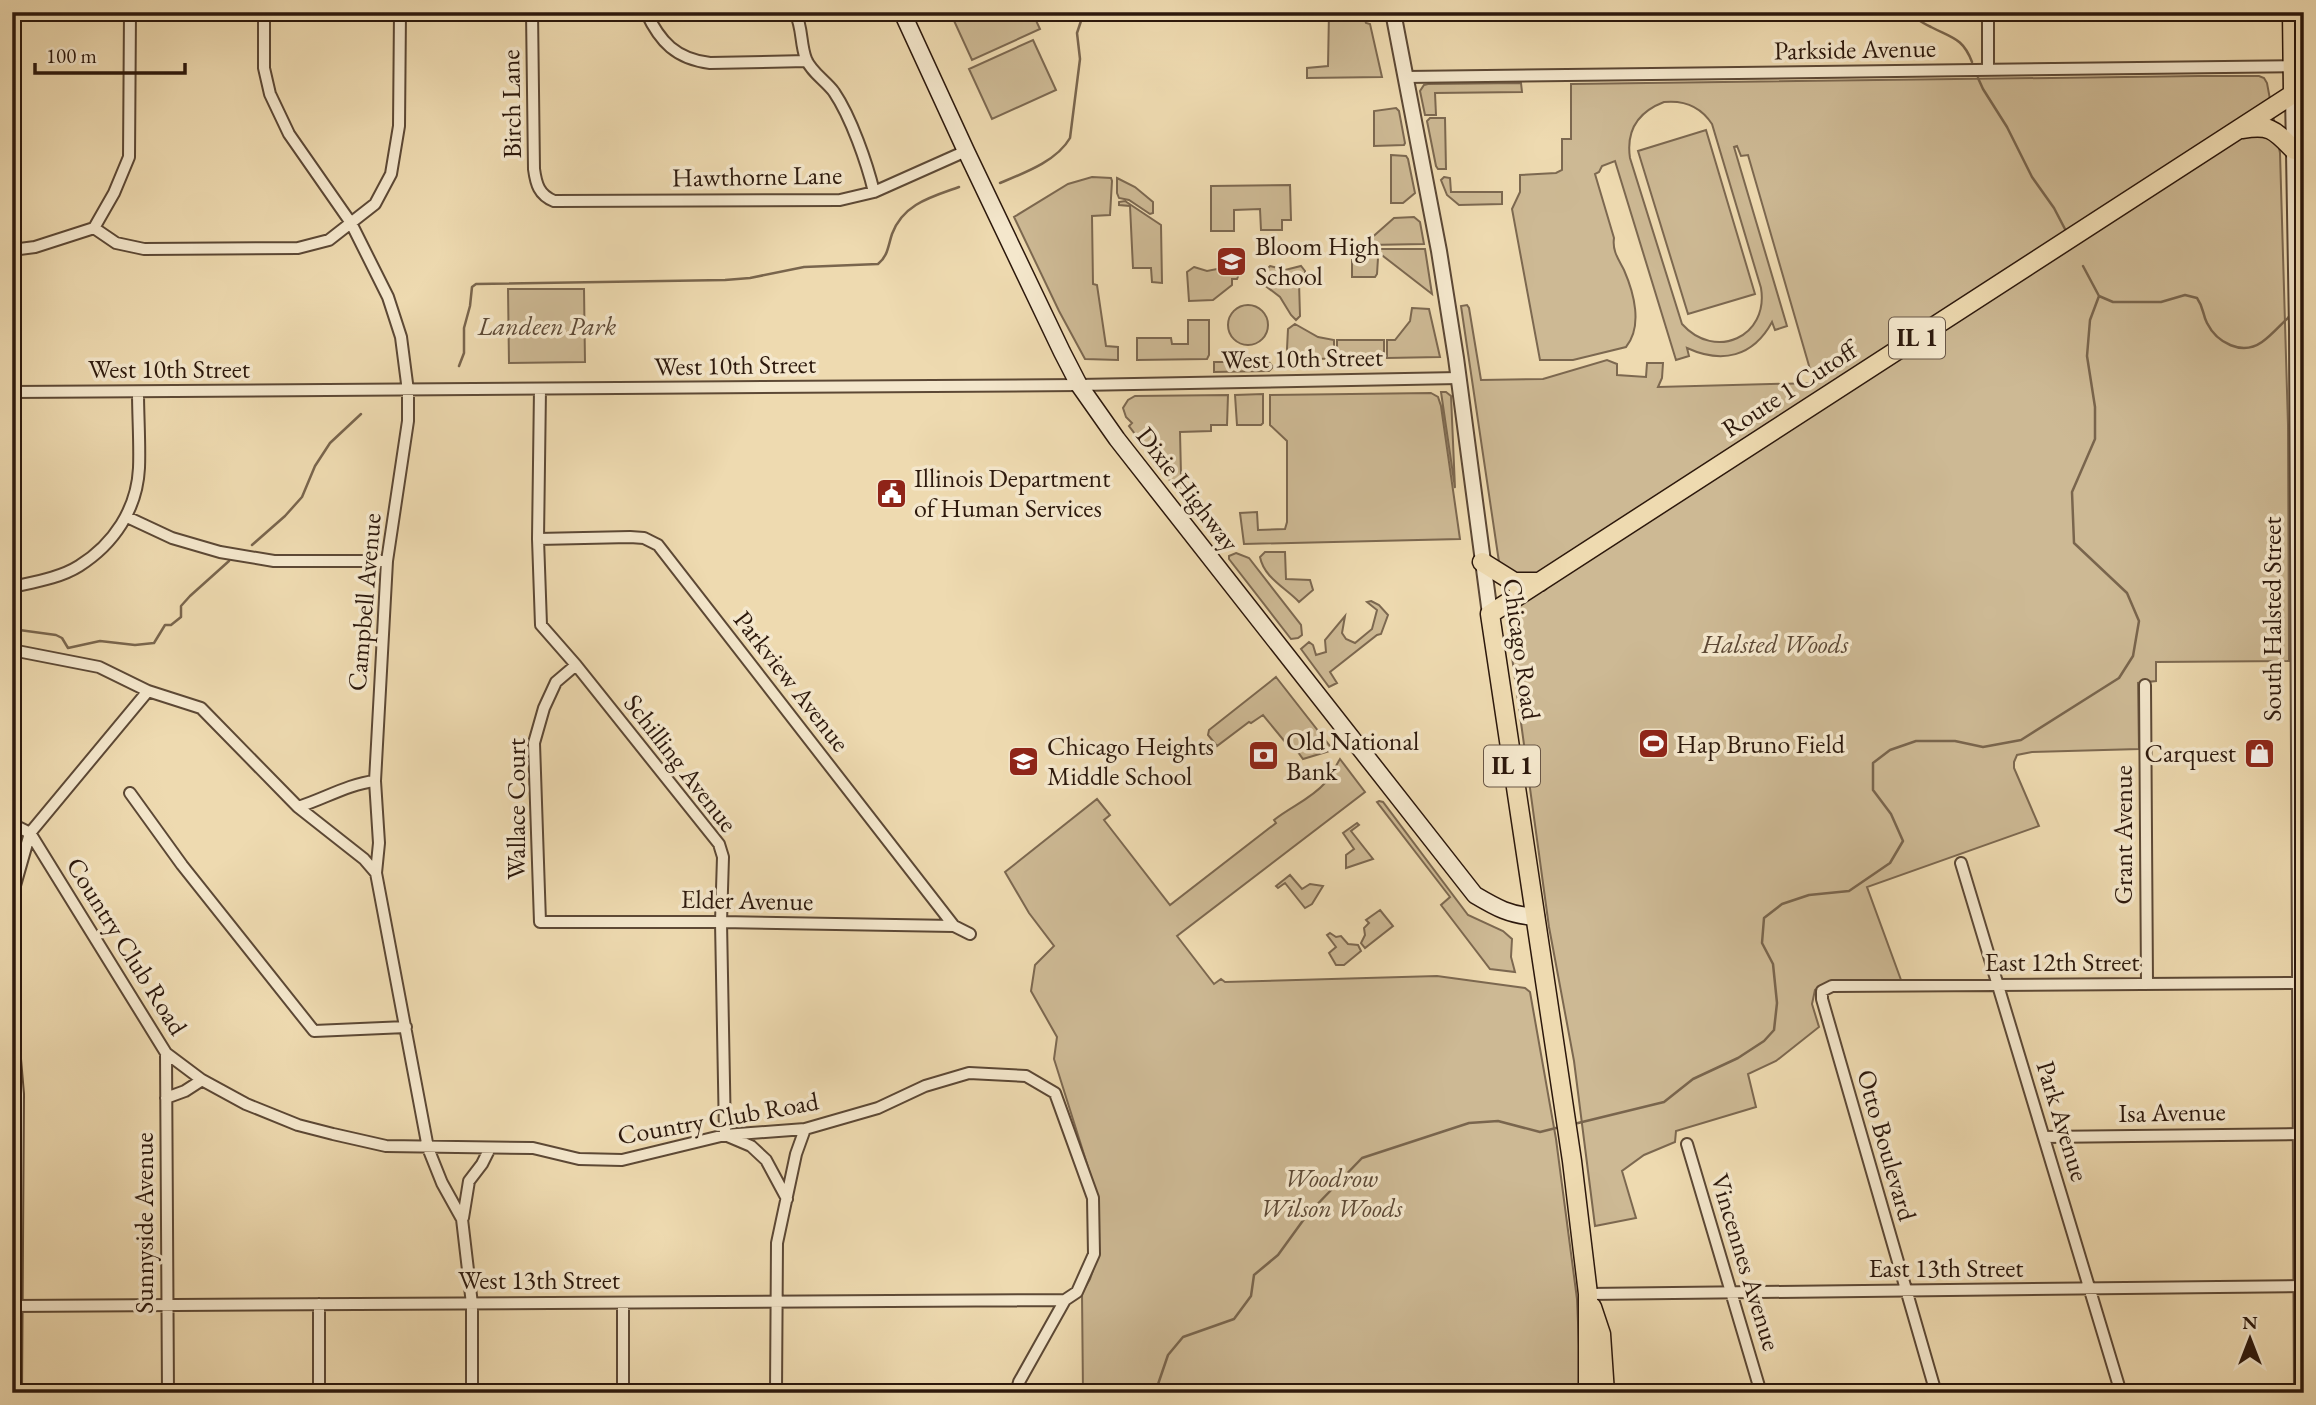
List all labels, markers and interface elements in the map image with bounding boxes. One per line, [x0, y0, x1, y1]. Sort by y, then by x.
street label: Parkside Avenue [1774, 31, 1936, 67]
scale bar [35, 32, 186, 76]
text: 100 m [46, 42, 97, 69]
street label: Birch Lane [493, 49, 529, 159]
street label: Hawthorne Lane [672, 158, 842, 194]
place label: Bloom High School [1255, 229, 1380, 293]
school or university icon: Bloom High School [1215, 244, 1249, 278]
park label: Landeen Park [477, 309, 616, 343]
road number: IL 1 [1889, 318, 1945, 358]
street label: Route 1 Cutoff [1715, 331, 1866, 445]
street label: West 10th Street [1221, 340, 1383, 376]
street label: West 10th Street [654, 347, 816, 383]
street label: West 10th Street [88, 352, 250, 386]
street label: Dixie Highway [1129, 420, 1248, 559]
place label: Illinois Department of Human Services [914, 461, 1110, 525]
public building icon: Illinois Department of Human Services [874, 476, 908, 510]
street label: Campbell Avenue [339, 512, 389, 692]
street label: South Halsted Street [2255, 516, 2289, 722]
street label: Chicago Road [1495, 576, 1549, 723]
street label: Parkview Avenue [726, 604, 858, 758]
park label: Halsted Woods [1701, 627, 1849, 661]
street label: Schilling Avenue [616, 687, 746, 839]
place label: Old National Bank [1286, 724, 1419, 788]
sports icon: Hap Bruno Field [1636, 727, 1670, 761]
place label: Hap Bruno Field [1676, 727, 1846, 761]
place label: Chicago Heights Middle School [1047, 729, 1214, 793]
place label: Carquest [2145, 736, 2236, 770]
shop icon: Carquest [2242, 736, 2276, 770]
street label: Wallace Court [499, 738, 533, 880]
bank icon: Old National Bank [1246, 739, 1280, 773]
school or university icon: Chicago Heights Middle School [1007, 744, 1041, 778]
road number: IL 1 [1484, 746, 1540, 786]
street label: Grant Avenue [2106, 765, 2140, 905]
street label: Country Club Road [59, 851, 196, 1042]
street label: Elder Avenue [680, 882, 814, 918]
street label: East 12th Street [1985, 945, 2140, 979]
street label: Park Avenue [2029, 1057, 2097, 1185]
street label: Otto Boulevard [1849, 1065, 1925, 1225]
street label: Country Club Road [615, 1083, 822, 1152]
street label: Isa Avenue [2118, 1094, 2226, 1130]
street label: Sunnyside Avenue [127, 1132, 161, 1314]
park label: Woodrow Wilson Woods [1260, 1161, 1403, 1225]
street label: Vincennes Avenue [1703, 1169, 1789, 1355]
street label: East 13th Street [1869, 1251, 2024, 1285]
street label: West 13th Street [458, 1263, 620, 1297]
north arrow [2214, 1304, 2284, 1374]
text: N [2242, 1310, 2258, 1335]

